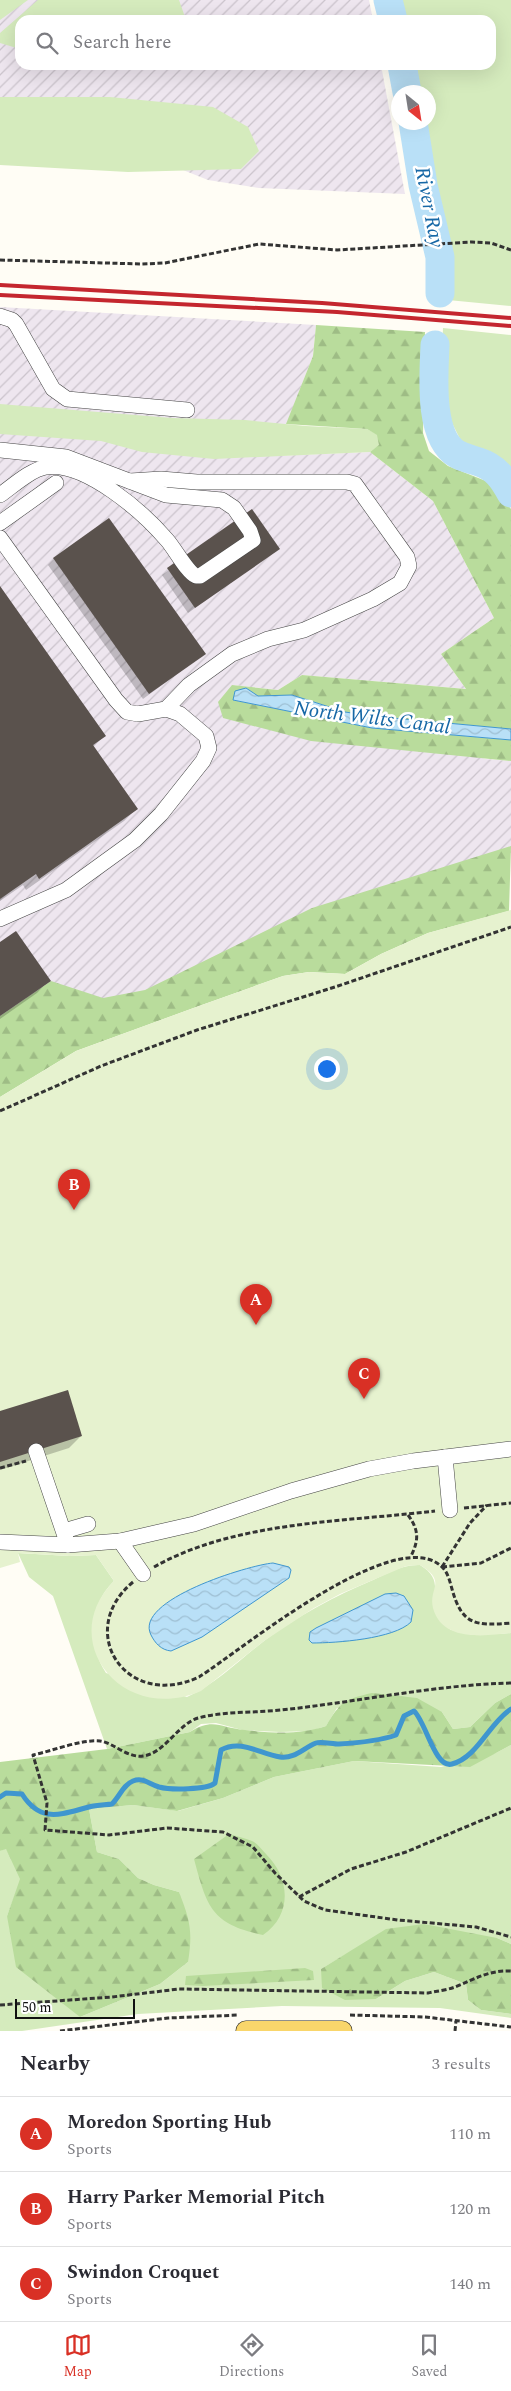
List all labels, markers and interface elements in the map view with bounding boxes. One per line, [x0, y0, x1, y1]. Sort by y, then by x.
search box [15, 15, 496, 70]
text: Search here [73, 28, 172, 57]
icon: search [33, 29, 61, 57]
north arrow [391, 85, 436, 130]
water label: River Ray [405, 164, 453, 251]
water label: North Wilts Canal [292, 693, 453, 744]
your location [314, 1056, 340, 1082]
pin: B [58, 1169, 90, 1210]
pin: A [240, 1284, 272, 1325]
pin: C [348, 1358, 380, 1399]
scale bar [15, 1996, 135, 2019]
text: 50 m [22, 1997, 52, 2018]
text: Nearby [20, 2048, 90, 2080]
text: 3 results [432, 2052, 491, 2076]
text: Moredon Sporting Hub [67, 2108, 271, 2137]
text: A [30, 2122, 42, 2146]
text: 110 m [449, 2122, 491, 2146]
text: Sports [67, 2137, 112, 2161]
text: Harry Parker Memorial Pitch [67, 2183, 325, 2212]
text: B [30, 2197, 42, 2221]
text: 120 m [449, 2197, 491, 2221]
text: Sports [67, 2212, 112, 2236]
text: Swindon Croquet [67, 2258, 219, 2287]
text: C [30, 2272, 42, 2296]
text: 140 m [449, 2272, 491, 2296]
text: Sports [67, 2287, 112, 2311]
tab: Map [64, 2331, 92, 2382]
tab: Directions [219, 2331, 284, 2382]
tab: Saved [412, 2331, 447, 2382]

